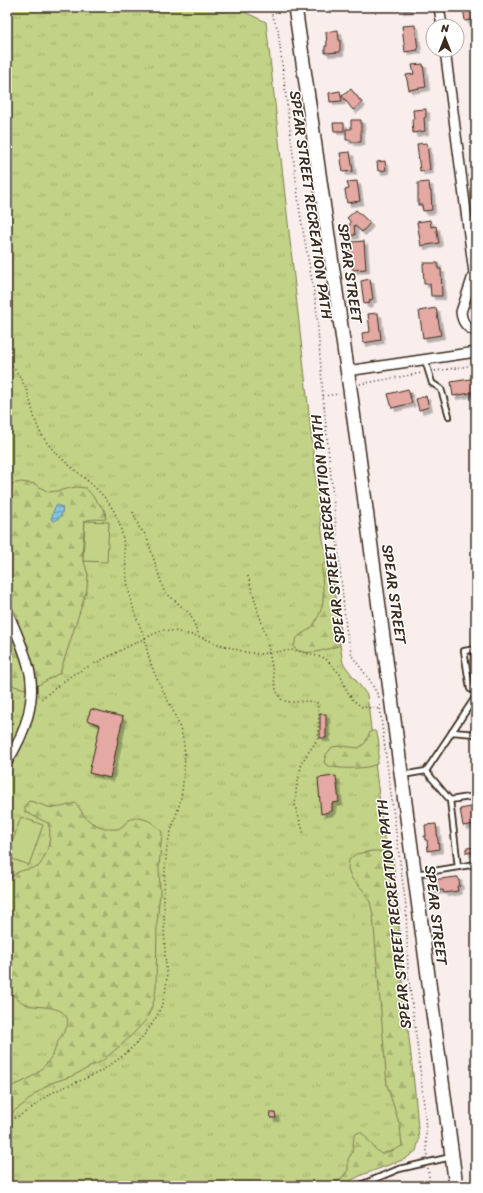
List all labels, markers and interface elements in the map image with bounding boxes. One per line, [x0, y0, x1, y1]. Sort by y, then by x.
north arrow [425, 18, 465, 58]
text: N [440, 19, 449, 38]
street label: SPEAR STREET RECREATION PATH [282, 89, 340, 322]
street label: SPEAR STREET [330, 221, 370, 326]
street label: SPEAR STREET RECREATION PATH [303, 412, 353, 645]
street label: SPEAR STREET [374, 542, 414, 647]
street label: SPEAR STREET RECREATION PATH [369, 797, 419, 1030]
street label: SPEAR STREET [417, 864, 455, 968]

